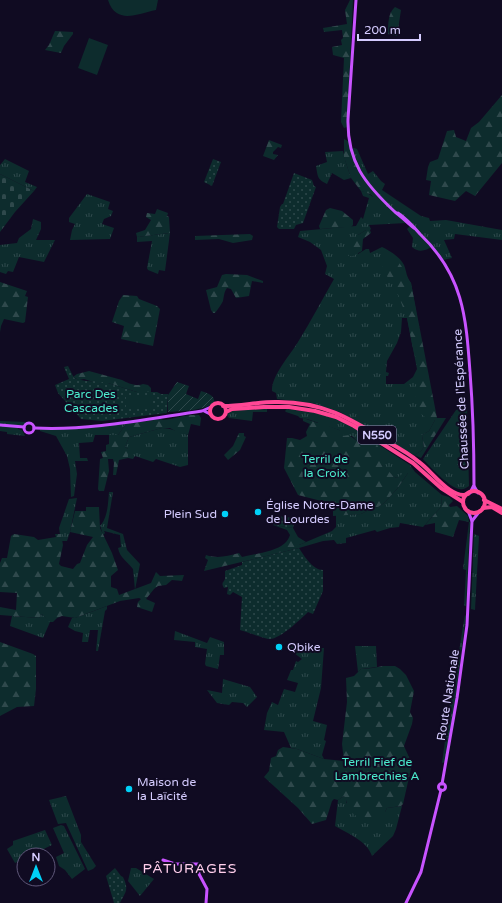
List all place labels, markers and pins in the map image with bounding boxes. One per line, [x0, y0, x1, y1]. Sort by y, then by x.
place label: Église Notre-Dame de Lourdes [266, 498, 374, 526]
place label: Plein Sud [164, 507, 217, 521]
marker: Église Notre-Dame de Lourdes [253, 507, 263, 517]
marker: Plein Sud [220, 509, 230, 519]
place label: Qbike [287, 640, 321, 654]
marker: Qbike [274, 642, 284, 652]
place label: Maison de la Laïcité [137, 775, 196, 803]
marker: Maison de la Laïcité [124, 784, 134, 794]

